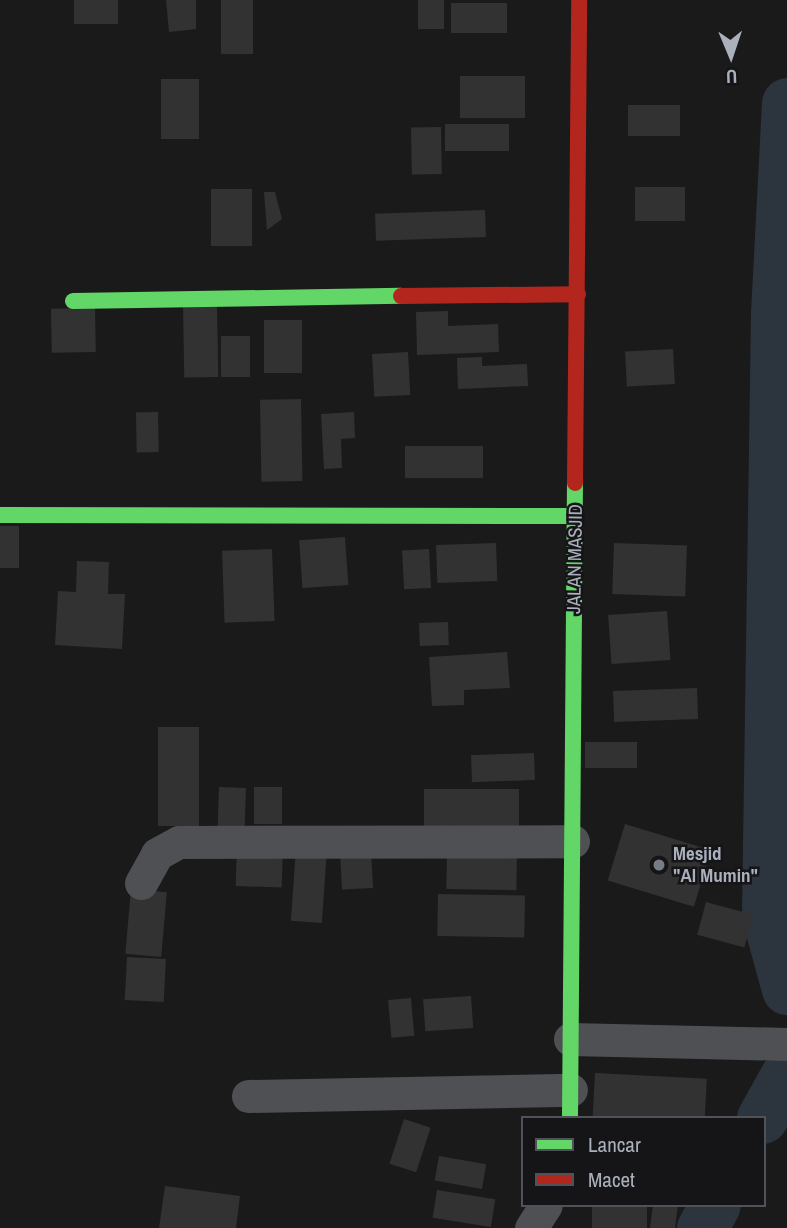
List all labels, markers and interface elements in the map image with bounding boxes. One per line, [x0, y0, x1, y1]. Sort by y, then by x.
north arrow [696, 21, 766, 91]
text: U [726, 64, 738, 90]
street label: JALAN MASJID [563, 504, 587, 614]
place label: Mesjid "Al Mumin" [673, 843, 758, 887]
marker: Mesjid "Al Mumin" [651, 857, 667, 873]
legend [521, 1116, 766, 1207]
text: Lancar [588, 1130, 641, 1159]
text: Macet [588, 1165, 635, 1194]

